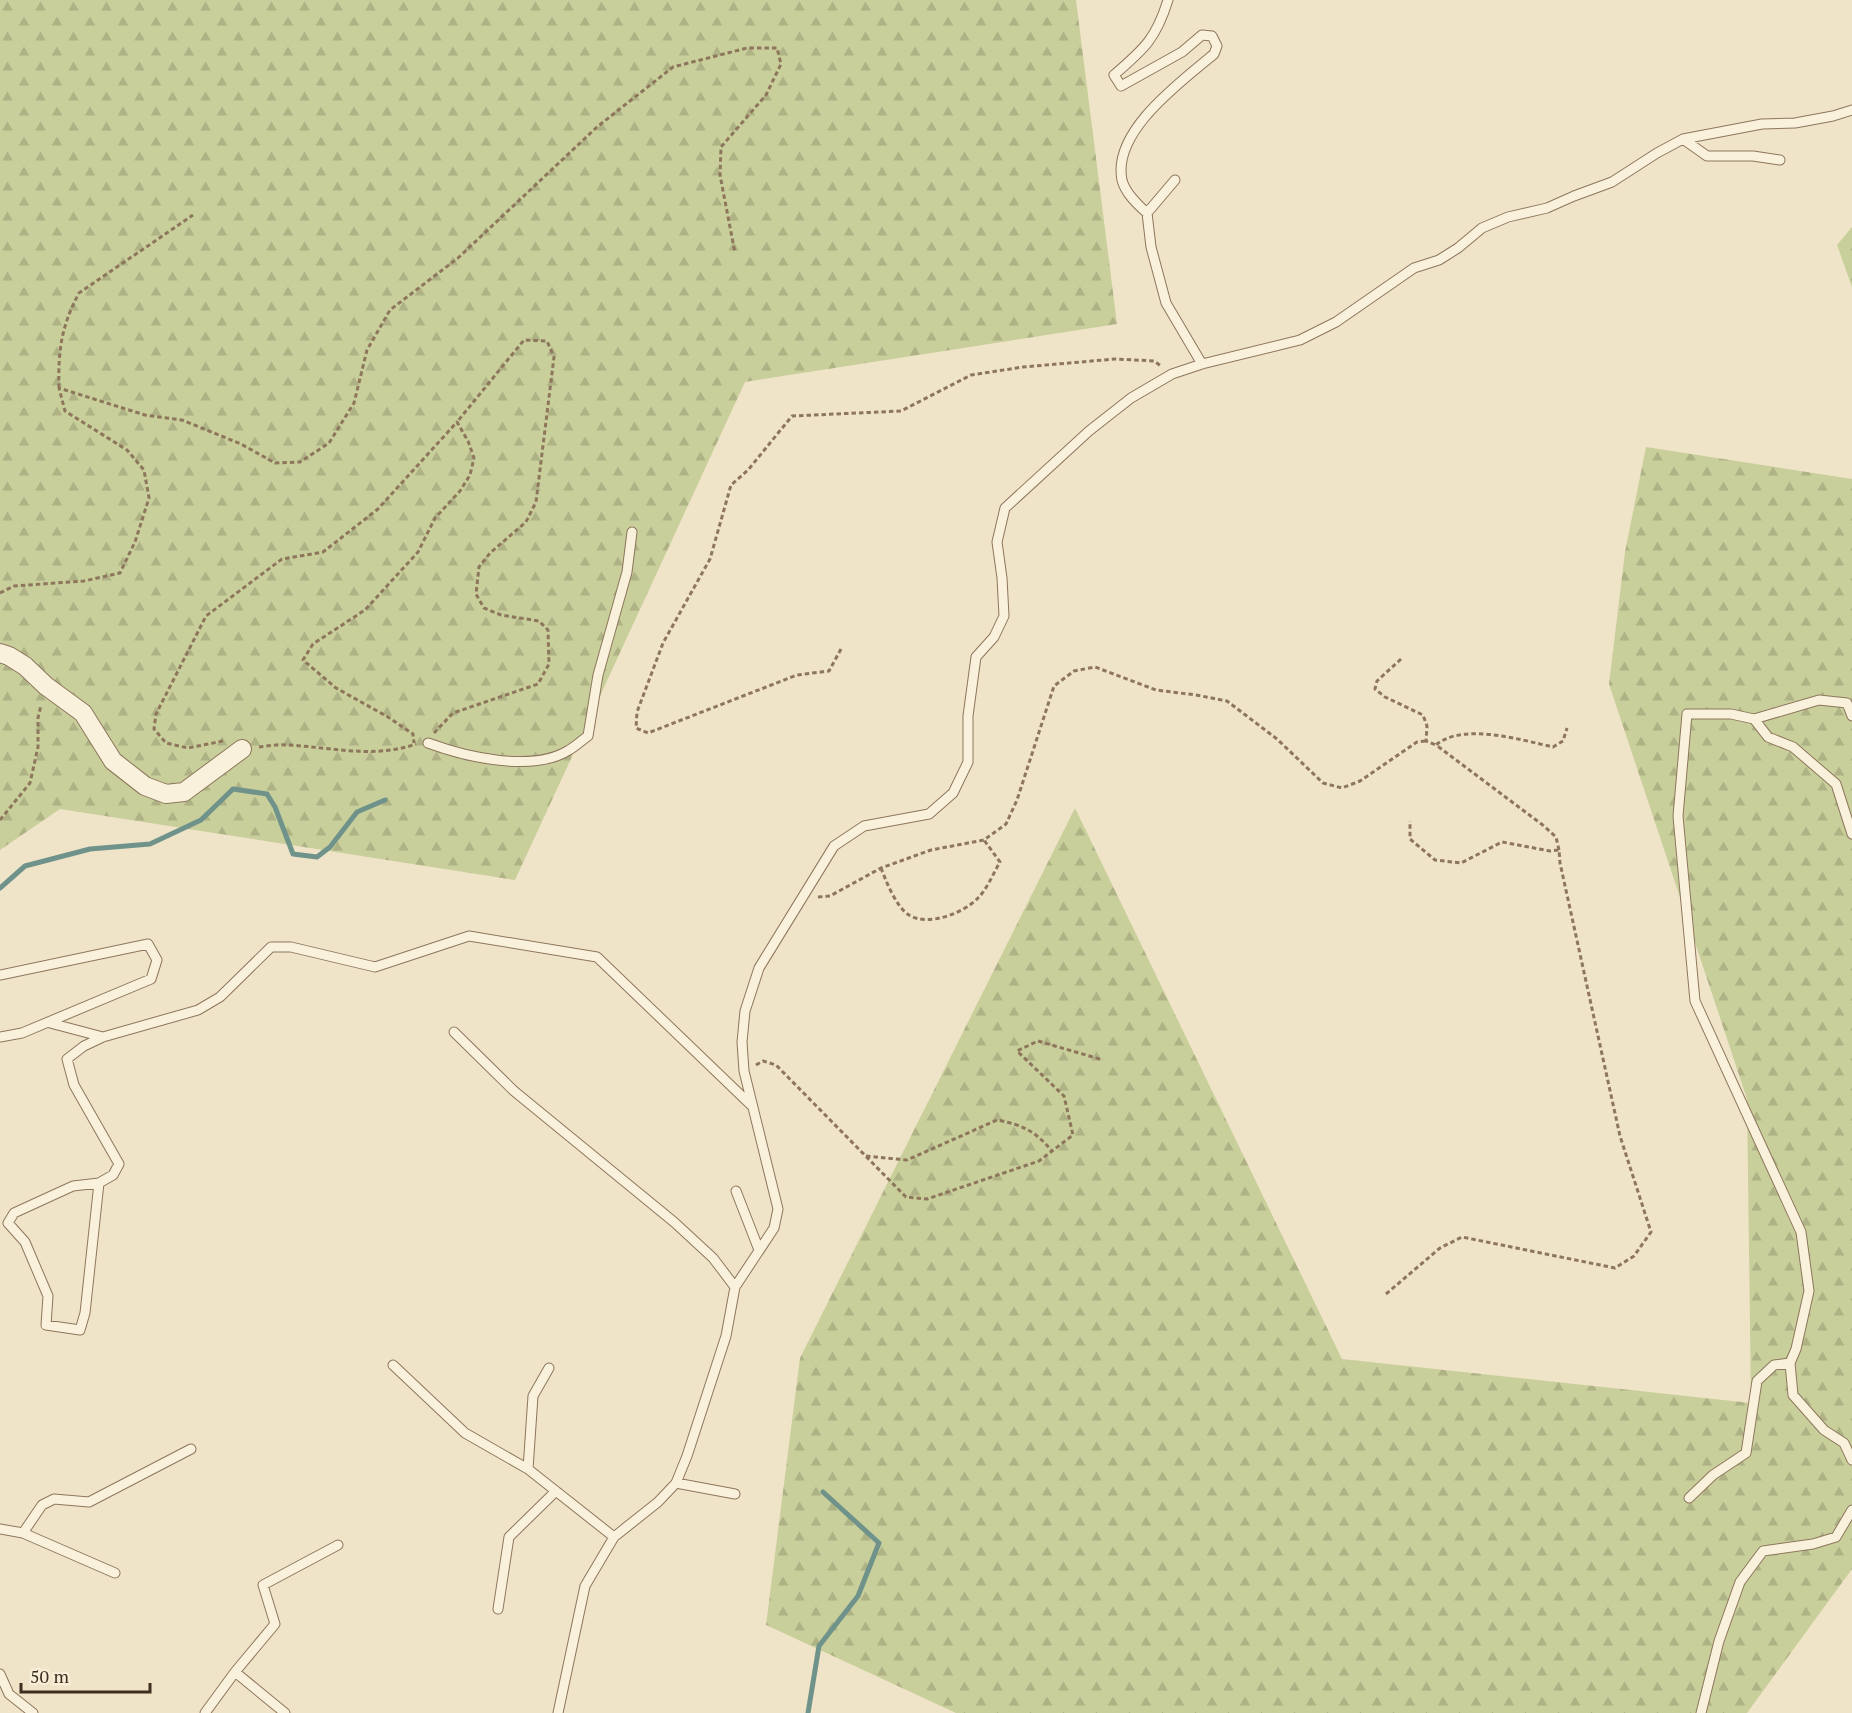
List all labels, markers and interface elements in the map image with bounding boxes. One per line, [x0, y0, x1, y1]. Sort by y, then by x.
scale bar [21, 1656, 150, 1694]
text: 50 m [30, 1664, 70, 1688]

